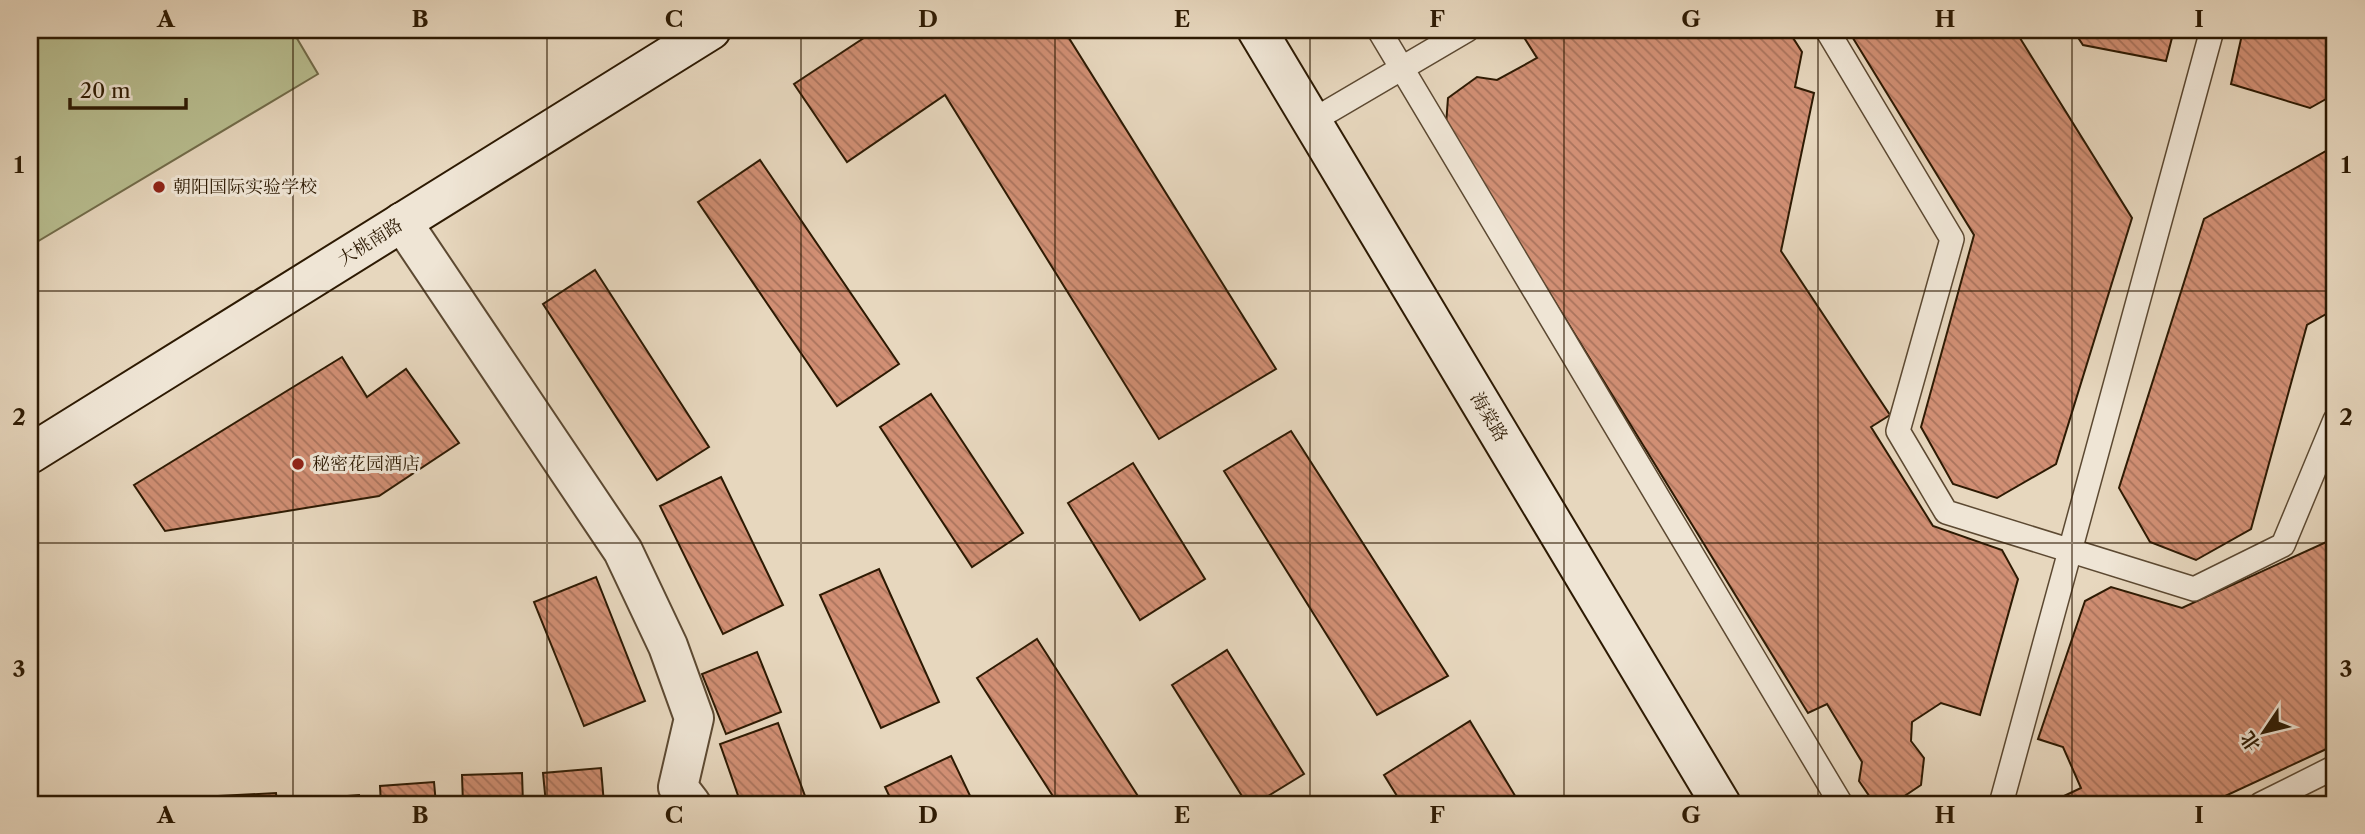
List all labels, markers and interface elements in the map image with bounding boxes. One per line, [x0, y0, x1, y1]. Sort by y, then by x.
text: A [156, 5, 176, 33]
text: B [411, 5, 429, 33]
text: C [665, 5, 683, 33]
text: D [918, 5, 938, 33]
text: E [1174, 5, 1190, 33]
text: F [1429, 5, 1445, 33]
text: G [1681, 5, 1701, 33]
text: H [1935, 5, 1956, 33]
text: I [2194, 5, 2204, 33]
scale bar [70, 66, 186, 110]
text: 20 m [80, 78, 131, 103]
text: 1 [14, 151, 25, 179]
text: 1 [2341, 151, 2352, 179]
place label: 朝阳国际实验学校 [173, 176, 317, 198]
marker: 朝阳国际实验学校 [151, 179, 167, 195]
street label: 大桃南路 [334, 214, 406, 270]
street label: 海棠路 [1466, 388, 1512, 446]
text: 2 [12, 403, 26, 431]
text: 2 [2339, 403, 2353, 431]
place label: 秘密花园酒店 [312, 453, 420, 475]
marker: 秘密花园酒店 [290, 456, 306, 472]
text: 3 [13, 655, 26, 683]
text: 3 [2340, 655, 2353, 683]
north arrow [2228, 698, 2298, 768]
text: 北 [2236, 727, 2265, 756]
text: A [156, 801, 176, 829]
text: B [411, 801, 429, 829]
text: C [665, 801, 683, 829]
text: D [918, 801, 938, 829]
text: E [1174, 801, 1190, 829]
text: F [1429, 801, 1445, 829]
text: G [1681, 801, 1701, 829]
text: H [1935, 801, 1956, 829]
text: I [2194, 801, 2204, 829]

